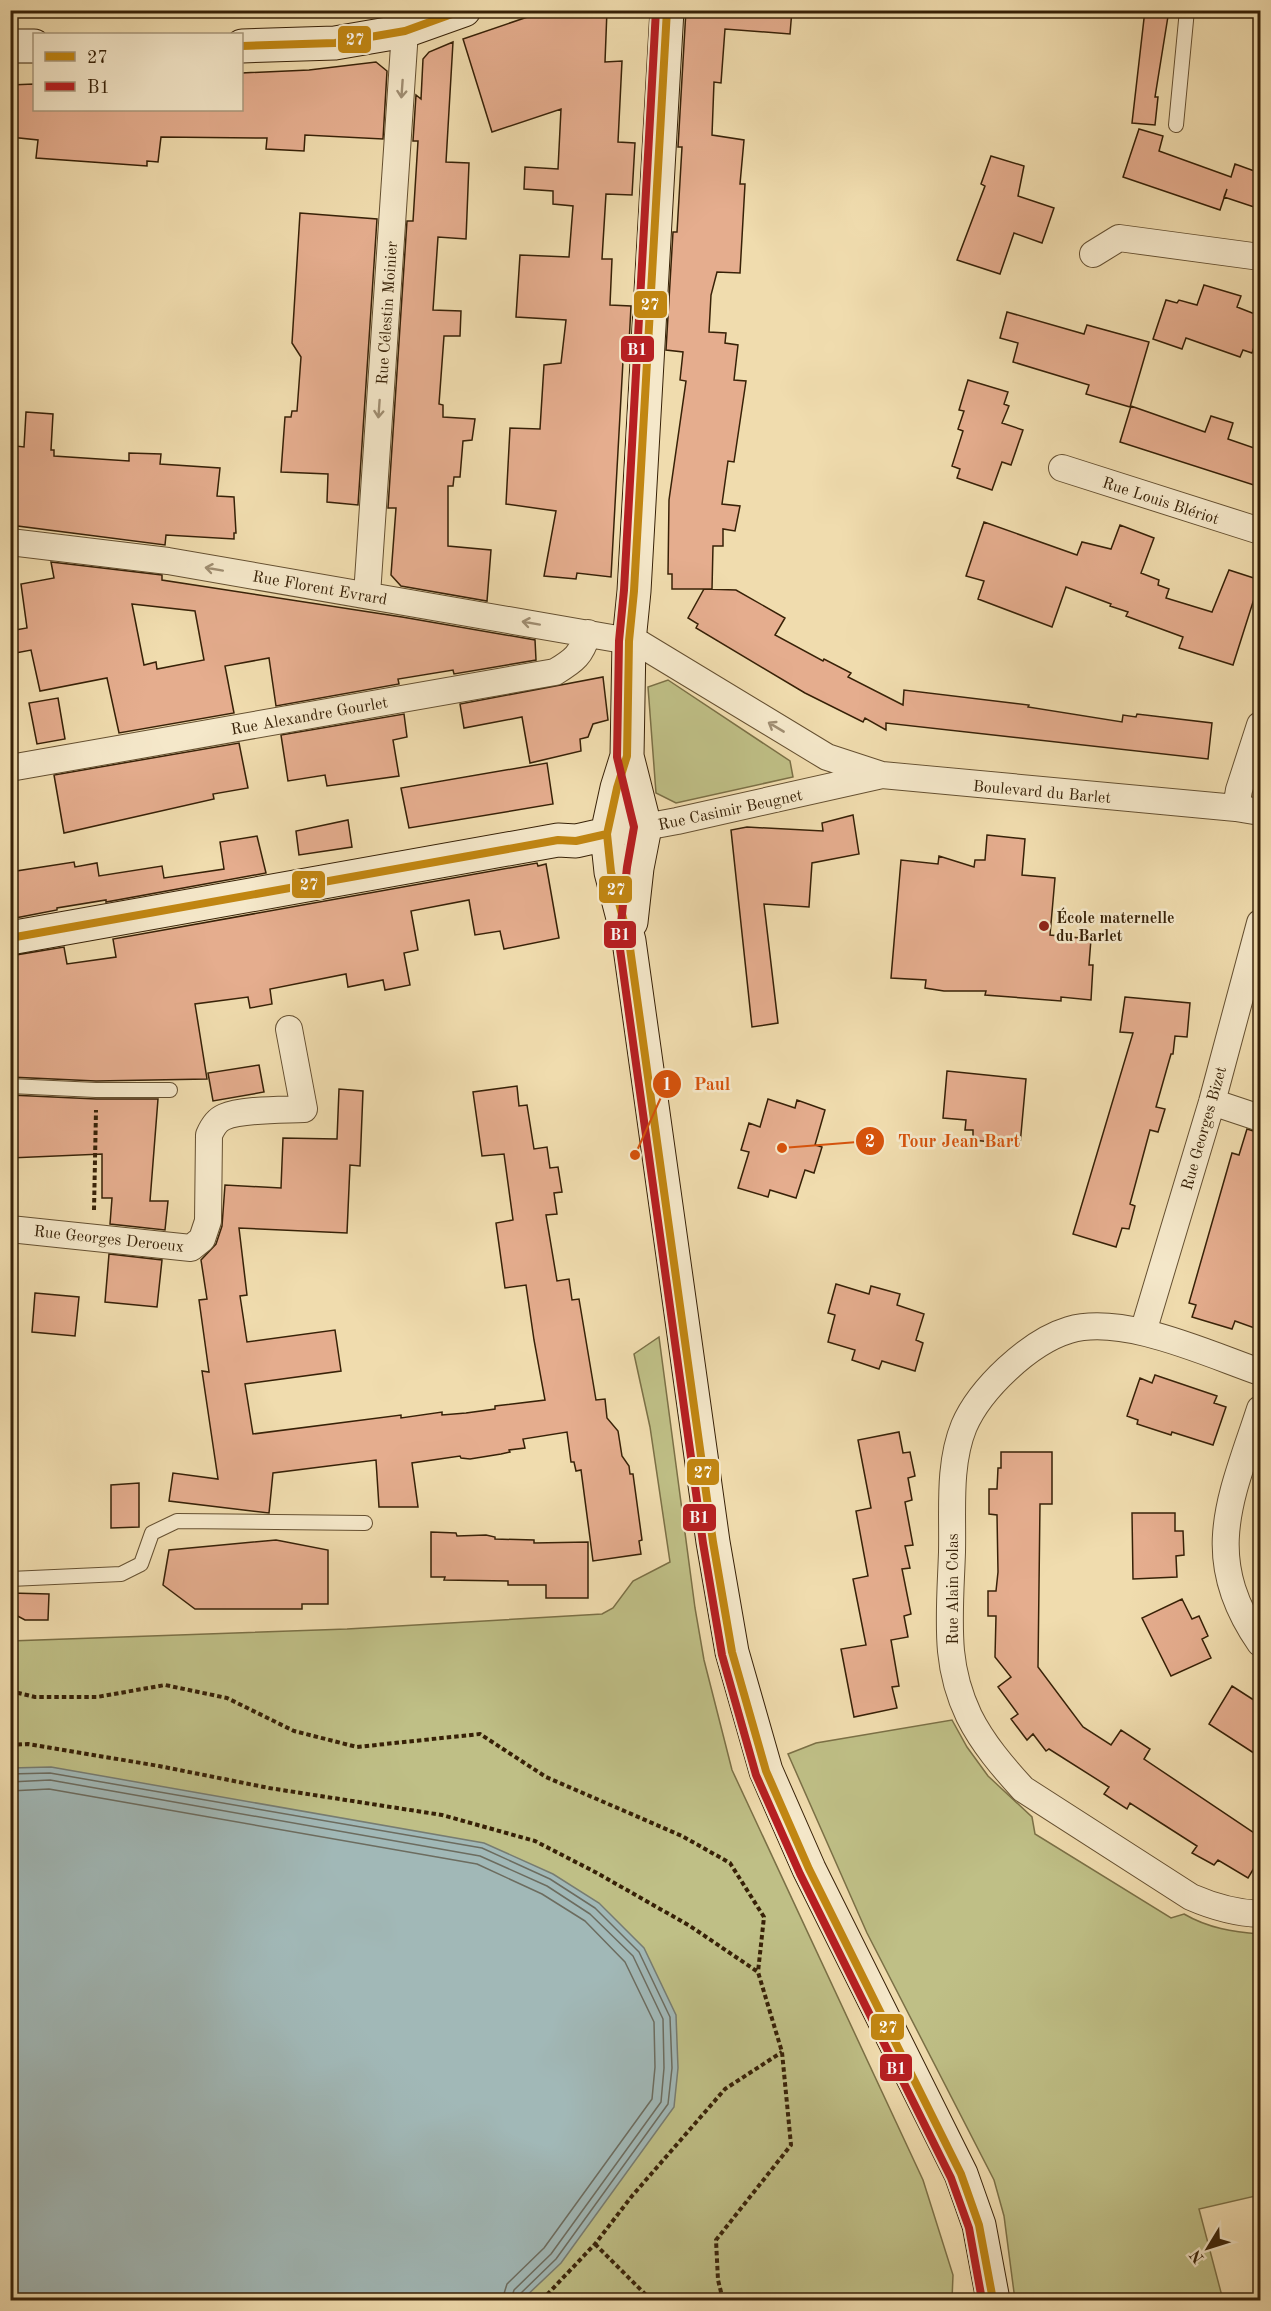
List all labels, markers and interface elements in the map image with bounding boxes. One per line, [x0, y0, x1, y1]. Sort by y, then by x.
line badge: 27 [337, 25, 372, 54]
legend [33, 33, 243, 111]
text: 27 [346, 33, 364, 49]
text: 27 [87, 49, 108, 67]
one-way arrow [396, 78, 407, 98]
text: B1 [87, 79, 110, 97]
street label: Rue Célestin Moinier [375, 240, 401, 386]
line badge: 27 [633, 290, 668, 319]
text: 27 [641, 298, 659, 314]
line badge: B1 [620, 335, 655, 363]
text: B1 [627, 343, 647, 359]
one-way arrow [374, 399, 385, 419]
street label: Rue Louis Blériot [1100, 475, 1221, 528]
one-way arrow [205, 563, 225, 574]
street label: Rue Florent Evrard [251, 569, 388, 609]
one-way arrow [521, 617, 541, 628]
street label: Rue Alexandre Gourlet [230, 695, 390, 739]
one-way arrow [768, 720, 785, 732]
street label: Boulevard du Barlet [972, 779, 1112, 807]
street label: Rue Casimir Beugnet [657, 788, 804, 834]
line badge: 27 [291, 870, 326, 899]
line badge: 27 [598, 875, 633, 904]
text: 27 [300, 878, 318, 894]
text: 27 [607, 883, 625, 899]
place label: École maternelle du Barlet [1056, 907, 1175, 945]
marker: École maternelle du Barlet [1037, 919, 1051, 933]
line badge: B1 [603, 920, 637, 949]
text: B1 [610, 928, 630, 944]
street label: Rue Georges Bizet [1180, 1064, 1230, 1192]
callout: Paul [652, 1066, 742, 1102]
text: 1 [662, 1076, 672, 1094]
text: Paul [694, 1076, 731, 1094]
callout: Tour Jean Bart [855, 1123, 1032, 1159]
text: 2 [865, 1133, 875, 1151]
text: Tour Jean Bart [898, 1133, 1021, 1151]
street label: Rue Georges Deroeux [33, 1224, 185, 1256]
line badge: 27 [686, 1458, 720, 1486]
text: 27 [694, 1466, 712, 1482]
line badge: B1 [682, 1503, 717, 1532]
text: B1 [689, 1511, 709, 1527]
street label: Rue Alain Colas [946, 1533, 962, 1645]
line badge: 27 [870, 2013, 905, 2041]
text: 27 [879, 2021, 897, 2037]
line badge: B1 [879, 2053, 913, 2082]
text: B1 [886, 2062, 906, 2078]
north arrow [1178, 2218, 1238, 2278]
text: N [1187, 2246, 1208, 2266]

